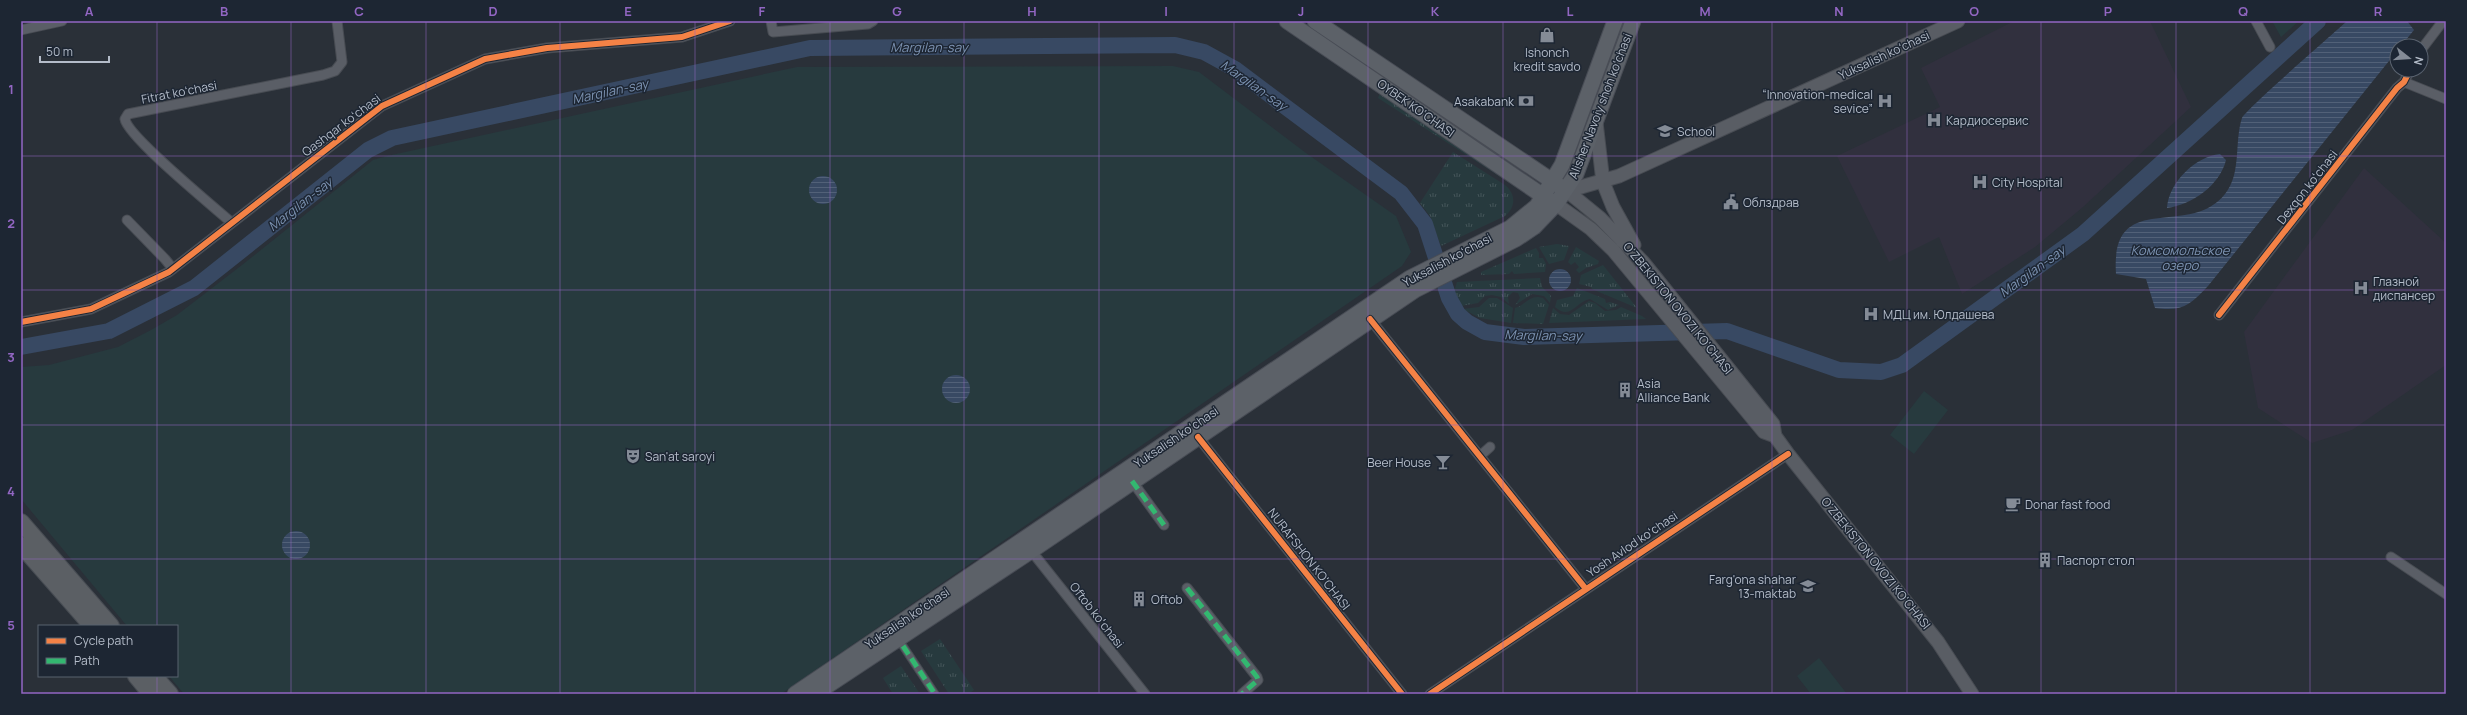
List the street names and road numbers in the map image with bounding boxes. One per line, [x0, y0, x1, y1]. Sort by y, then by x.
street label: Yuksalish koʻchasi [1836, 26, 1932, 84]
street label: Alisher Navoiy shoh koʻchasi [1564, 31, 1636, 181]
street label: OYBEK KO‘CHASI [1374, 75, 1458, 141]
street label: Fitrat koʻchasi [140, 76, 218, 108]
street label: Qashqar koʻchasi [298, 90, 384, 160]
street label: Dexqon koʻchasi [2273, 146, 2341, 228]
street label: Yuksalish koʻchasi [1399, 229, 1495, 291]
street label: O'ZBEKISTON OVOZI KO'CHASI [1619, 238, 1737, 378]
street label: Yuksalish koʻchasi [1130, 402, 1222, 472]
street label: O'ZBEKISTON OVOZI KO'CHASI [1817, 493, 1935, 633]
street label: NURAFSHON KO'CHASI [1264, 504, 1354, 614]
street label: Yosh Avlod koʻchasi [1583, 507, 1681, 581]
street label: Oftob koʻchasi [1066, 579, 1128, 651]
street label: Yuksalish koʻchasi [861, 583, 953, 653]

